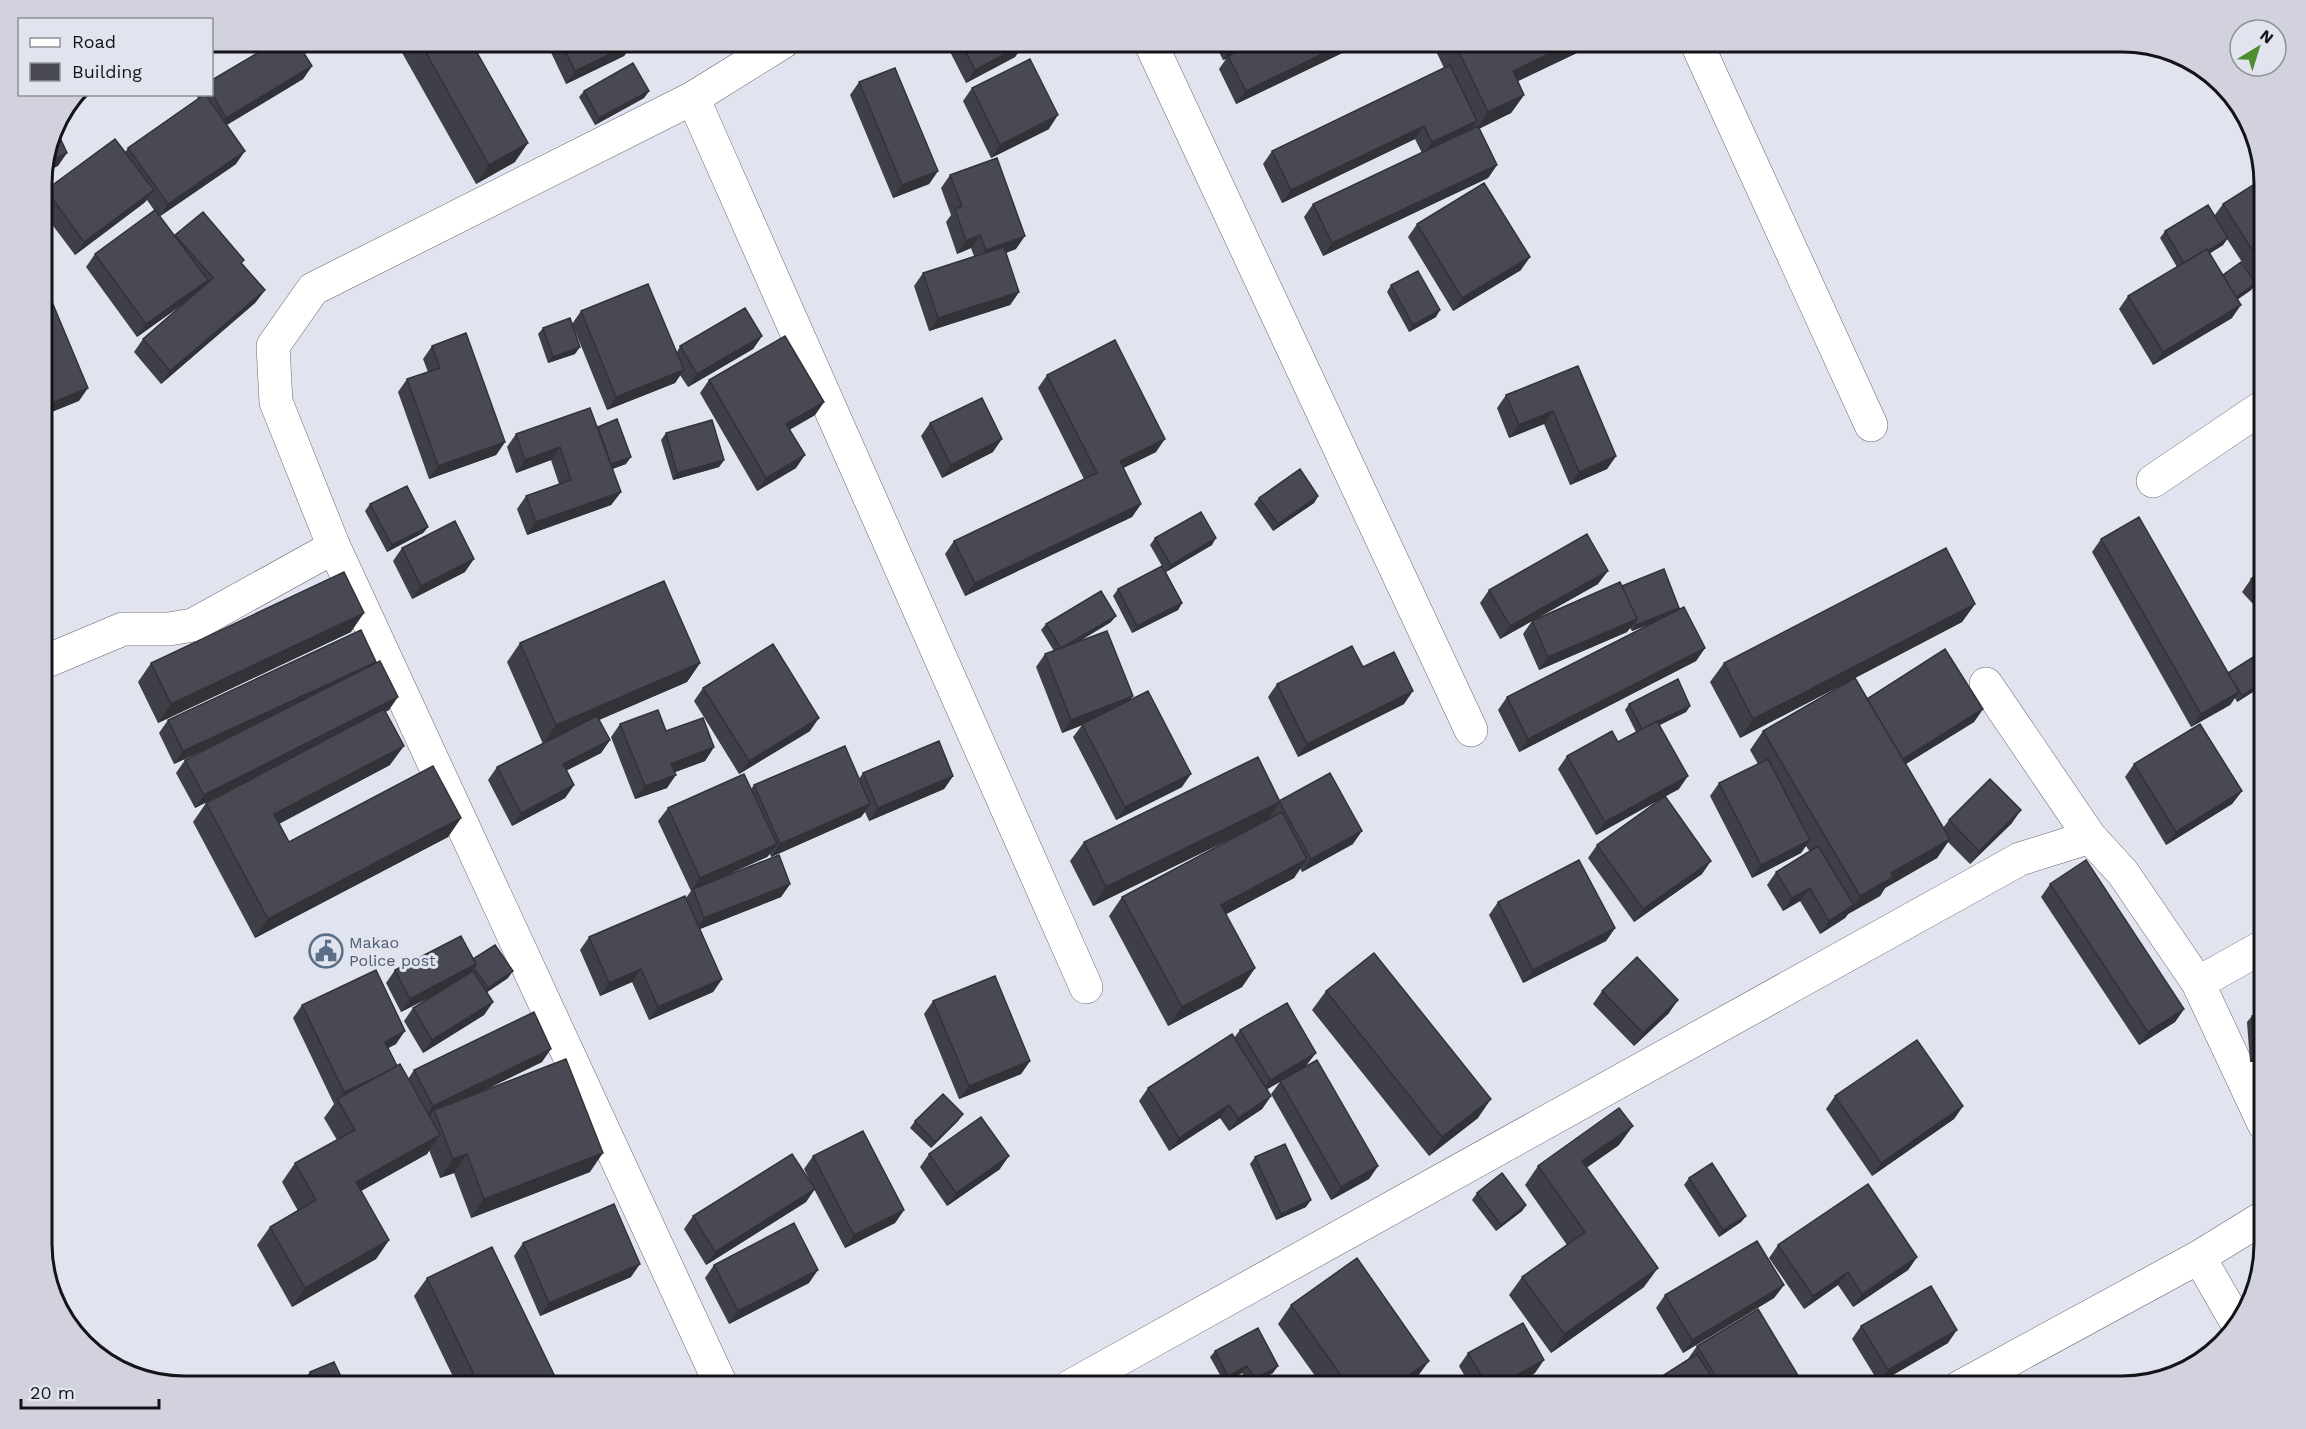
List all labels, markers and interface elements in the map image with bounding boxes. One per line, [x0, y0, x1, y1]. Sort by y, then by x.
legend [18, 18, 213, 96]
north arrow [2228, 18, 2288, 78]
text: N [2256, 25, 2277, 48]
text: Road [72, 31, 116, 52]
text: Building [72, 61, 142, 82]
public building icon: Makao Police post [308, 933, 344, 969]
place label: Makao Police post [349, 933, 436, 970]
scale bar [21, 1372, 159, 1410]
text: 20 m [30, 1382, 75, 1403]

